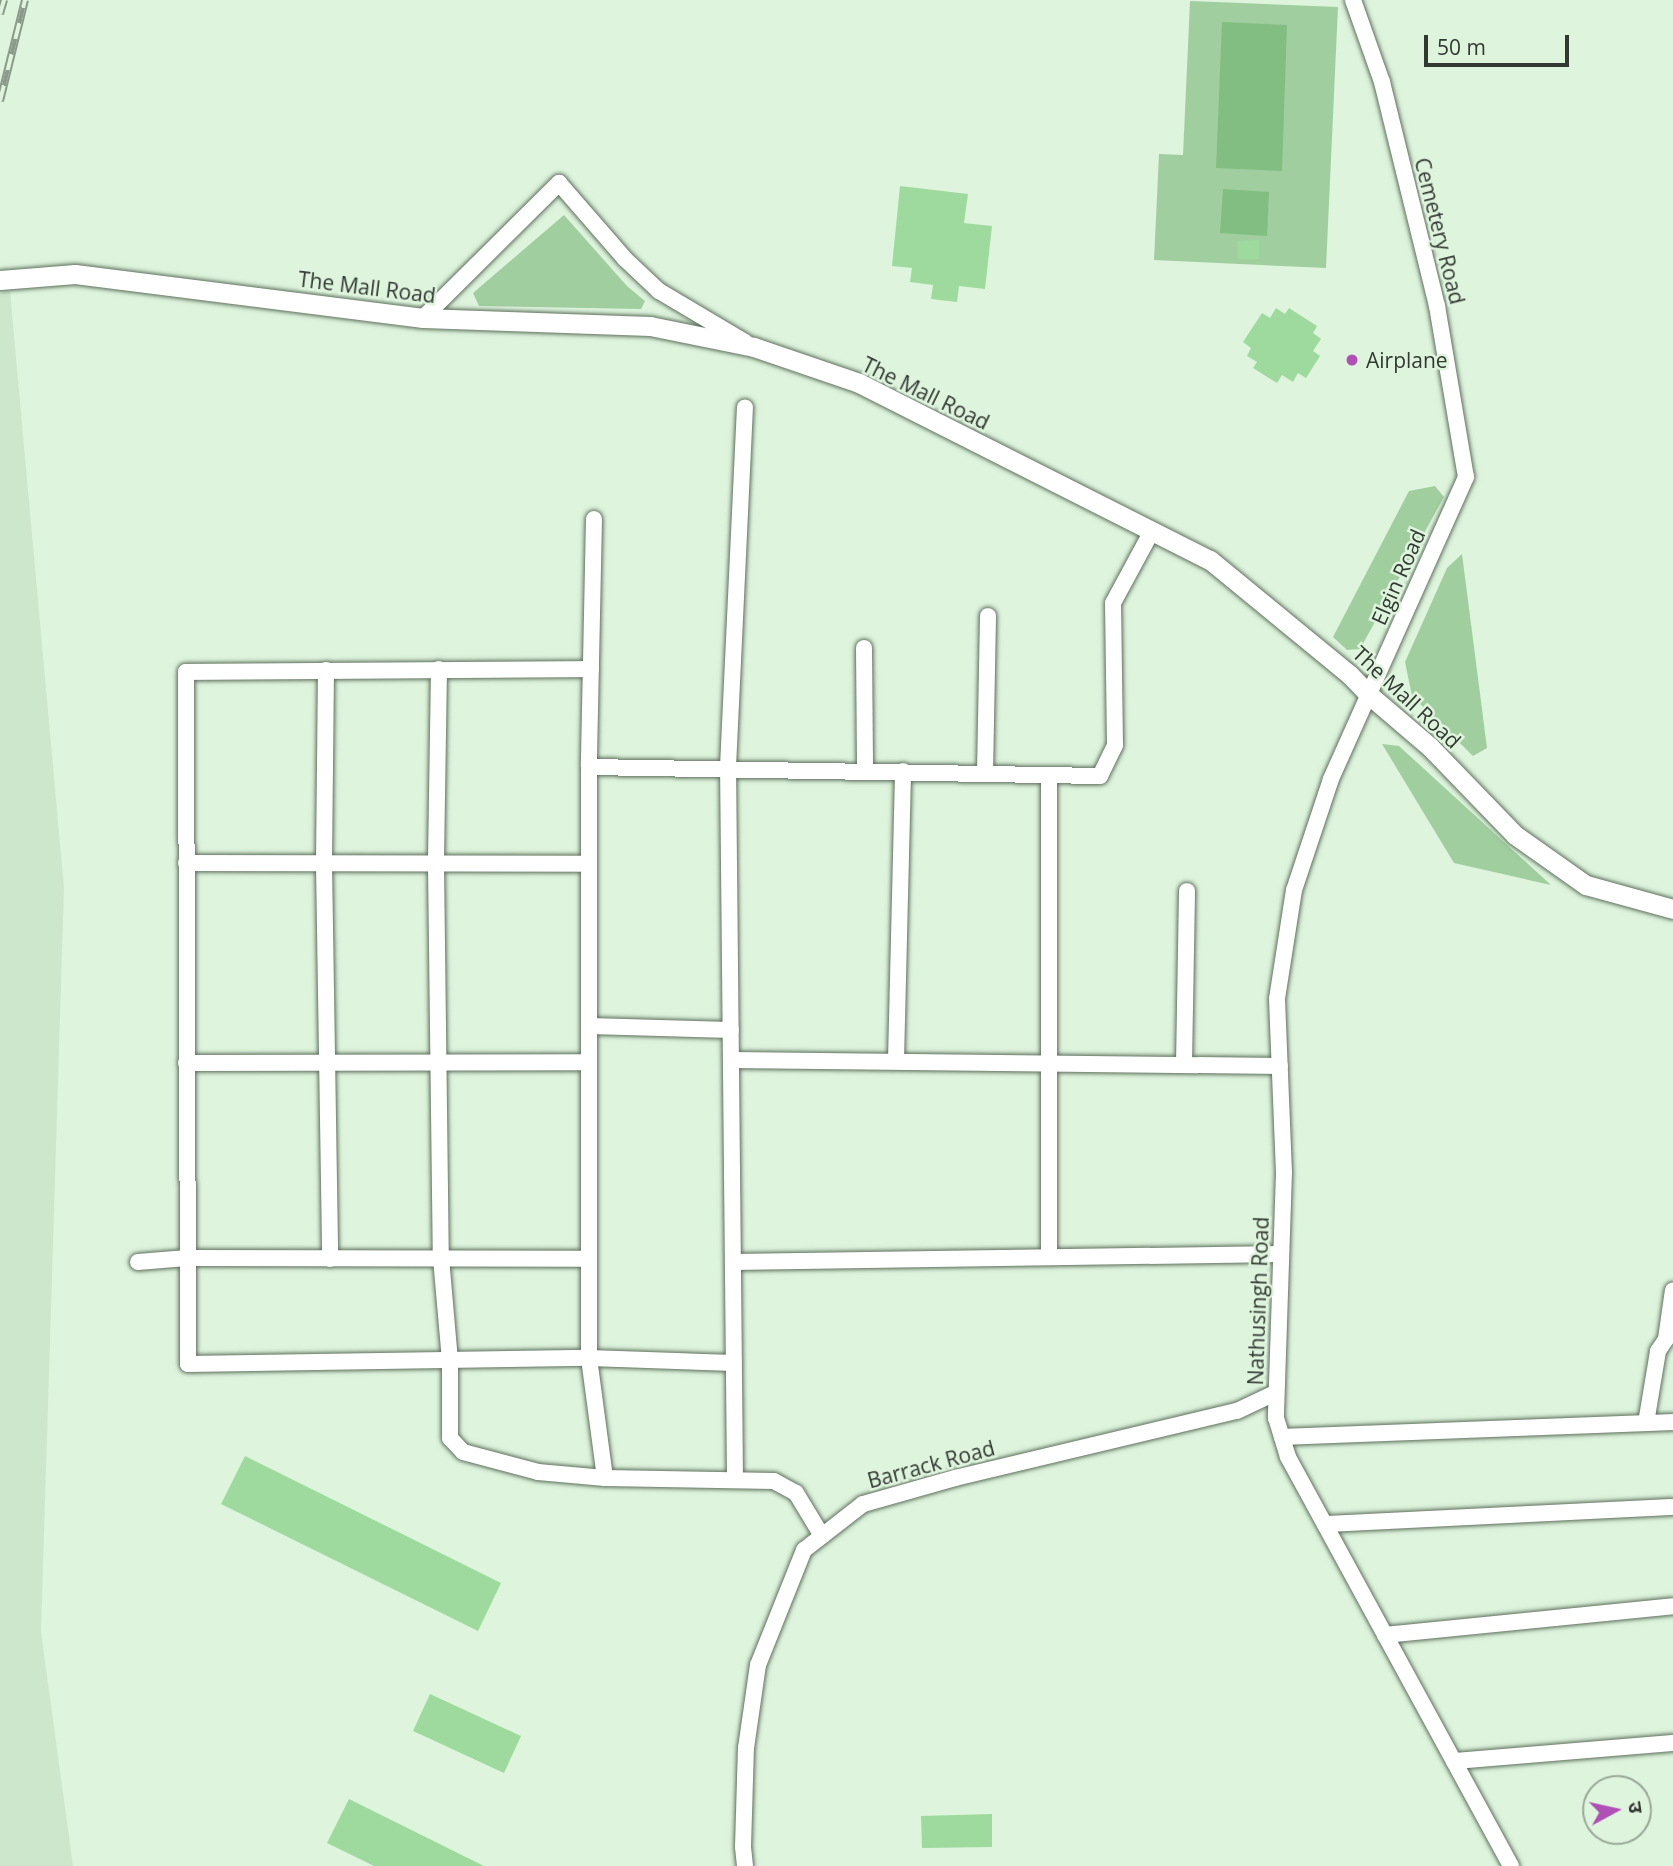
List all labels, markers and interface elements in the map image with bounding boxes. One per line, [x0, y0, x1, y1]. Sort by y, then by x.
scale bar [1428, 21, 1573, 65]
text: 50 m [1437, 33, 1486, 61]
street label: Cemetery Road [1410, 155, 1470, 307]
street label: The Mall Road [297, 266, 437, 308]
place label: Airplane [1366, 347, 1448, 373]
street label: The Mall Road [858, 351, 994, 435]
marker: Airplane [1344, 352, 1360, 368]
street label: Elgin Road [1366, 525, 1430, 629]
street label: The Mall Road [1348, 641, 1466, 753]
street label: Nathusingh Road [1242, 1216, 1274, 1386]
street label: Barrack Road [865, 1435, 997, 1493]
north arrow [1582, 1775, 1652, 1845]
text: उ [1622, 1800, 1649, 1815]

